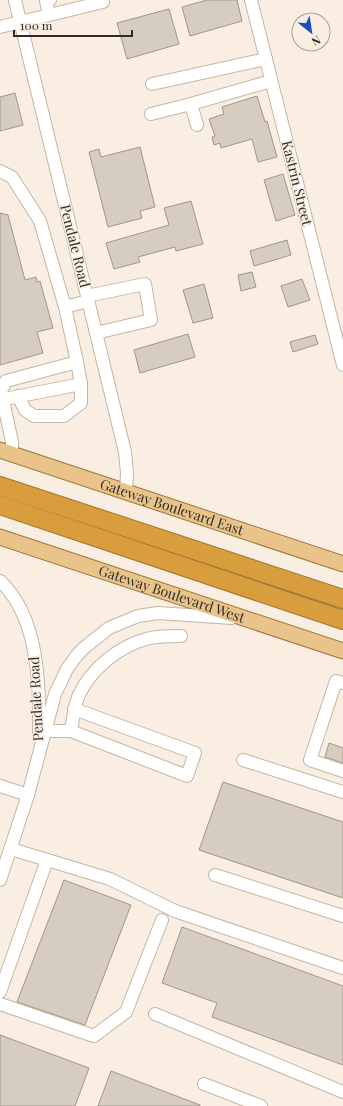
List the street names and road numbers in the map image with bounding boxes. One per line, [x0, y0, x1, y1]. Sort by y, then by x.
street label: Kastrin Street [278, 138, 317, 228]
street label: Pendale Road [56, 202, 95, 289]
street label: Gateway Boulevard East [98, 474, 247, 540]
street label: Gateway Boulevard West [96, 560, 248, 627]
street label: Pendale Road [24, 656, 47, 742]

